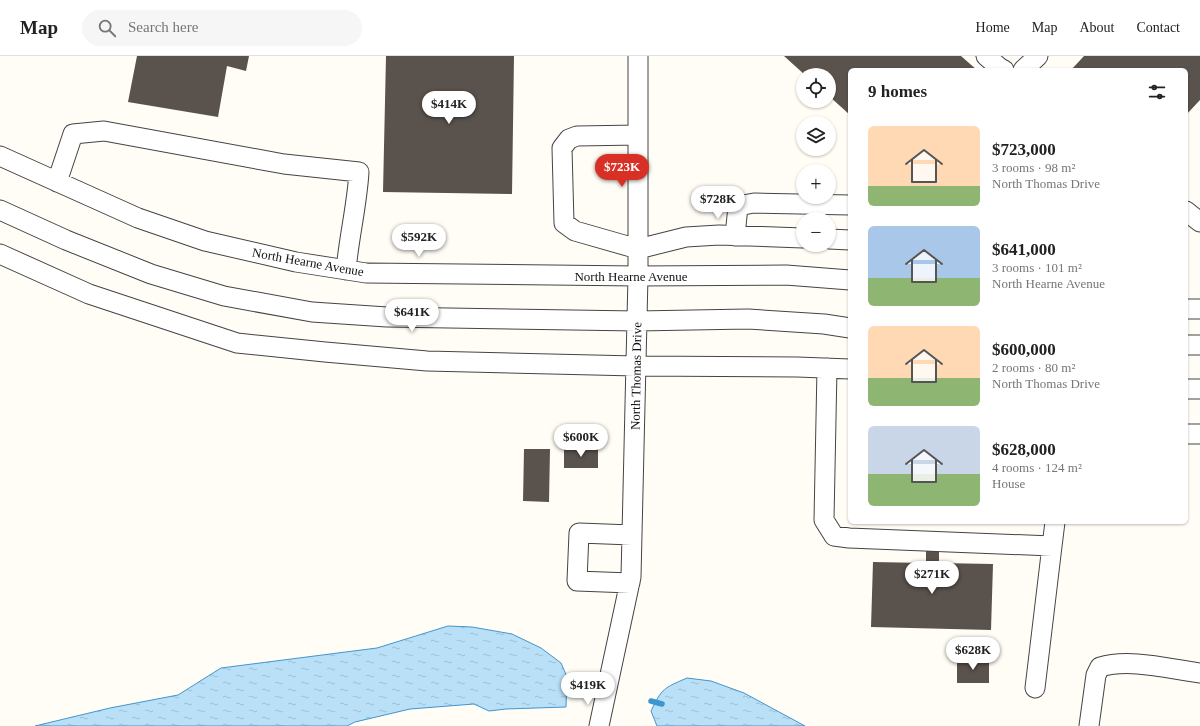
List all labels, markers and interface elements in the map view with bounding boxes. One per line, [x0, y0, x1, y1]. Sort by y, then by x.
search box [82, 10, 362, 46]
text: Map [20, 17, 58, 38]
icon: search [96, 17, 118, 39]
text: Search here [128, 19, 198, 35]
text: Home [976, 20, 1010, 35]
text: Map [1032, 20, 1057, 35]
text: About [1079, 20, 1114, 35]
text: Contact [1136, 20, 1180, 35]
map controls [796, 68, 836, 252]
button: locate [796, 68, 836, 108]
icon: filters [1146, 81, 1168, 103]
text: 9 homes [868, 82, 927, 101]
pin: $414K [421, 91, 477, 125]
text: $414K [431, 96, 467, 111]
button: layers [796, 116, 836, 156]
text: $723,000 [992, 140, 1056, 159]
icon: home [900, 142, 948, 190]
pin: $723K [594, 154, 650, 188]
text: $723K [604, 159, 640, 174]
text: 3 rooms · 98 m² [992, 160, 1075, 175]
button: + [796, 164, 836, 204]
text: North Thomas Drive [992, 176, 1100, 191]
pin: $728K [690, 186, 746, 220]
text: $728K [700, 191, 736, 206]
button: − [796, 212, 836, 252]
pin: $592K [391, 224, 447, 258]
text: $592K [401, 229, 437, 244]
text: $641,000 [992, 240, 1056, 259]
icon: home [900, 242, 948, 290]
street label: North Hearne Avenue [251, 245, 365, 279]
text: 3 rooms · 101 m² [992, 260, 1082, 275]
street label: North Hearne Avenue [574, 269, 688, 284]
text: North Hearne Avenue [992, 276, 1105, 291]
pin: $641K [384, 299, 440, 333]
text: $641K [394, 304, 430, 319]
street label: North Thomas Drive [628, 322, 644, 430]
text: $600,000 [992, 340, 1056, 359]
icon: home [900, 342, 948, 390]
text: 2 rooms · 80 m² [992, 360, 1075, 375]
text: North Thomas Drive [992, 376, 1100, 391]
pin: $600K [553, 424, 609, 458]
text: $600K [563, 429, 599, 444]
text: $628,000 [992, 440, 1056, 459]
icon: home [900, 442, 948, 490]
text: 4 rooms · 124 m² [992, 460, 1082, 475]
text: House [992, 476, 1025, 491]
pin: $271K [904, 561, 960, 595]
text: $271K [914, 566, 950, 581]
pin: $628K [945, 637, 1001, 671]
text: $628K [955, 642, 991, 657]
pin: $419K [560, 672, 616, 706]
text: $419K [570, 677, 606, 692]

